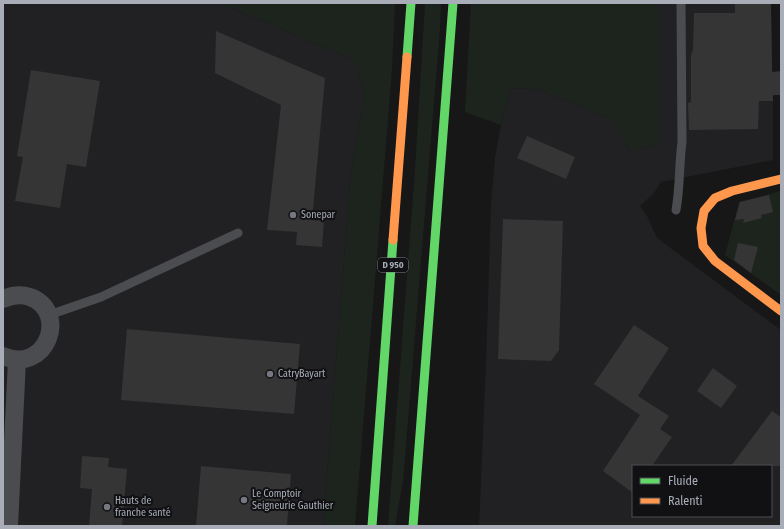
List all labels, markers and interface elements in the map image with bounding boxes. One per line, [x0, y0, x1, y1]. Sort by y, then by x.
place label: Sonepar [301, 209, 336, 221]
marker: Sonepar [288, 210, 298, 220]
road number: D 950 [378, 258, 408, 272]
place label: CatryBayart [278, 368, 326, 380]
marker: CatryBayart [265, 369, 275, 379]
legend [632, 465, 772, 517]
text: Fluide [668, 474, 698, 488]
place label: Le Comptoir Seigneurie Gauthier [252, 488, 334, 512]
text: Ralenti [668, 494, 703, 508]
place label: Hauts de franche santé [115, 495, 171, 519]
marker: Le Comptoir Seigneurie Gauthier [239, 495, 249, 505]
marker: Hauts de franche santé [102, 502, 112, 512]

